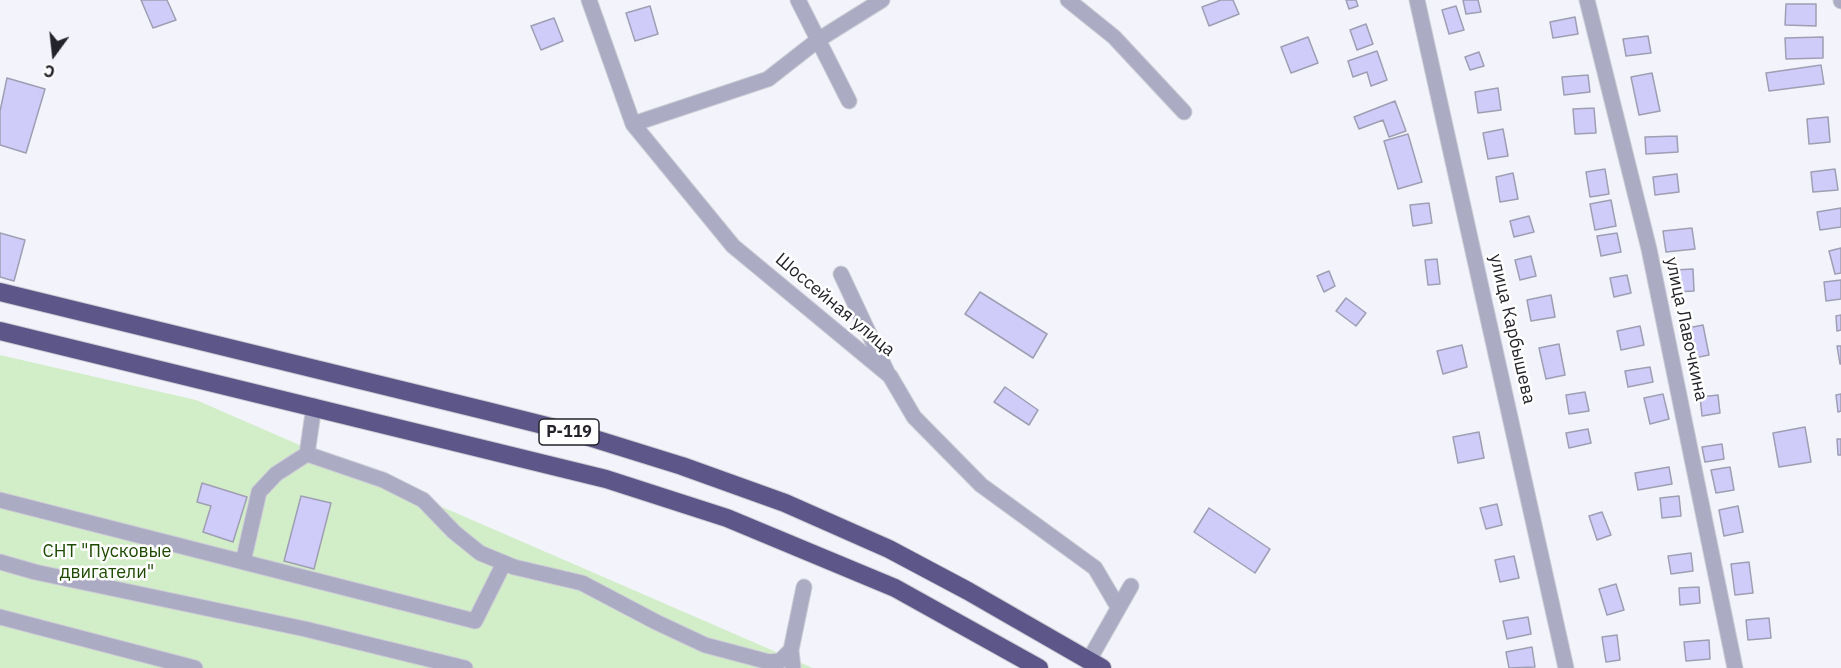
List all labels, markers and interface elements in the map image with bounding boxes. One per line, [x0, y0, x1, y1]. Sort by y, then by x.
north arrow [24, 24, 84, 84]
text: С [42, 60, 57, 82]
street label: Шоссейная улица [771, 249, 899, 361]
street label: улица Карбышева [1484, 252, 1540, 406]
street label: улица Лавочкина [1660, 255, 1712, 403]
road number: Р-119 [539, 419, 599, 445]
park label: СНТ "Пусковые двигатели" [43, 541, 171, 584]

